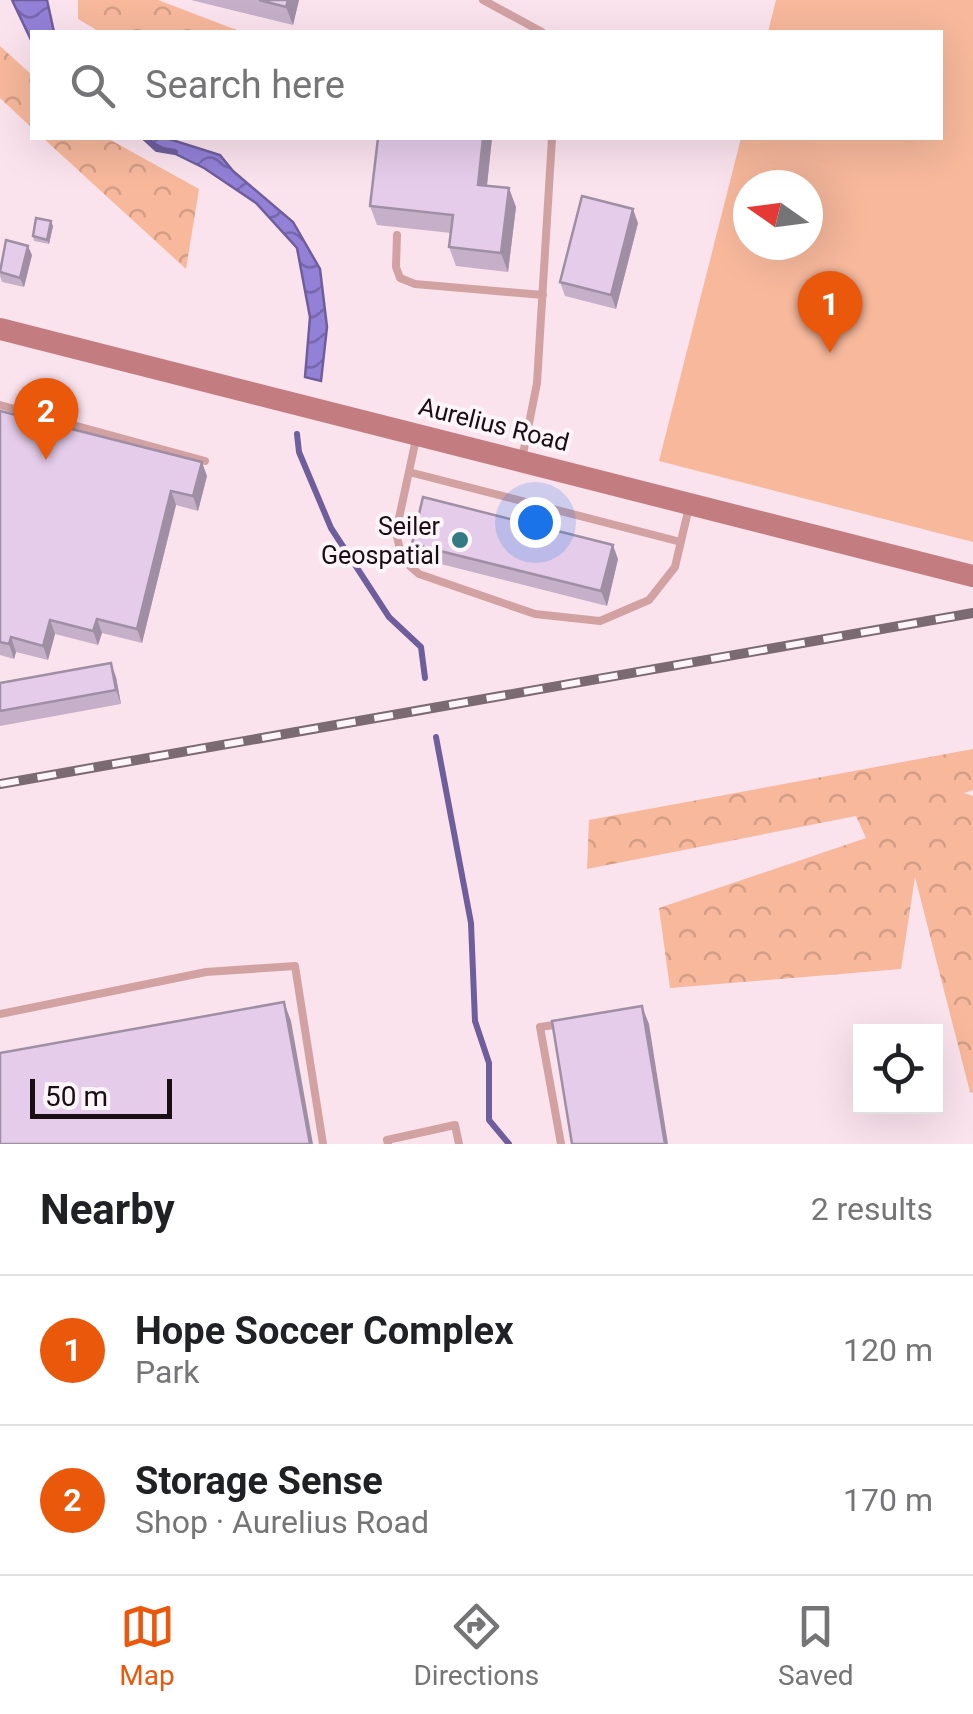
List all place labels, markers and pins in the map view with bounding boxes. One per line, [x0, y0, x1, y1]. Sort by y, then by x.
pin: 1 [798, 270, 862, 353]
pin: 2 [13, 378, 78, 460]
place label: Seiler Geospatial [321, 512, 441, 570]
marker: Seiler Geospatial [449, 529, 471, 551]

